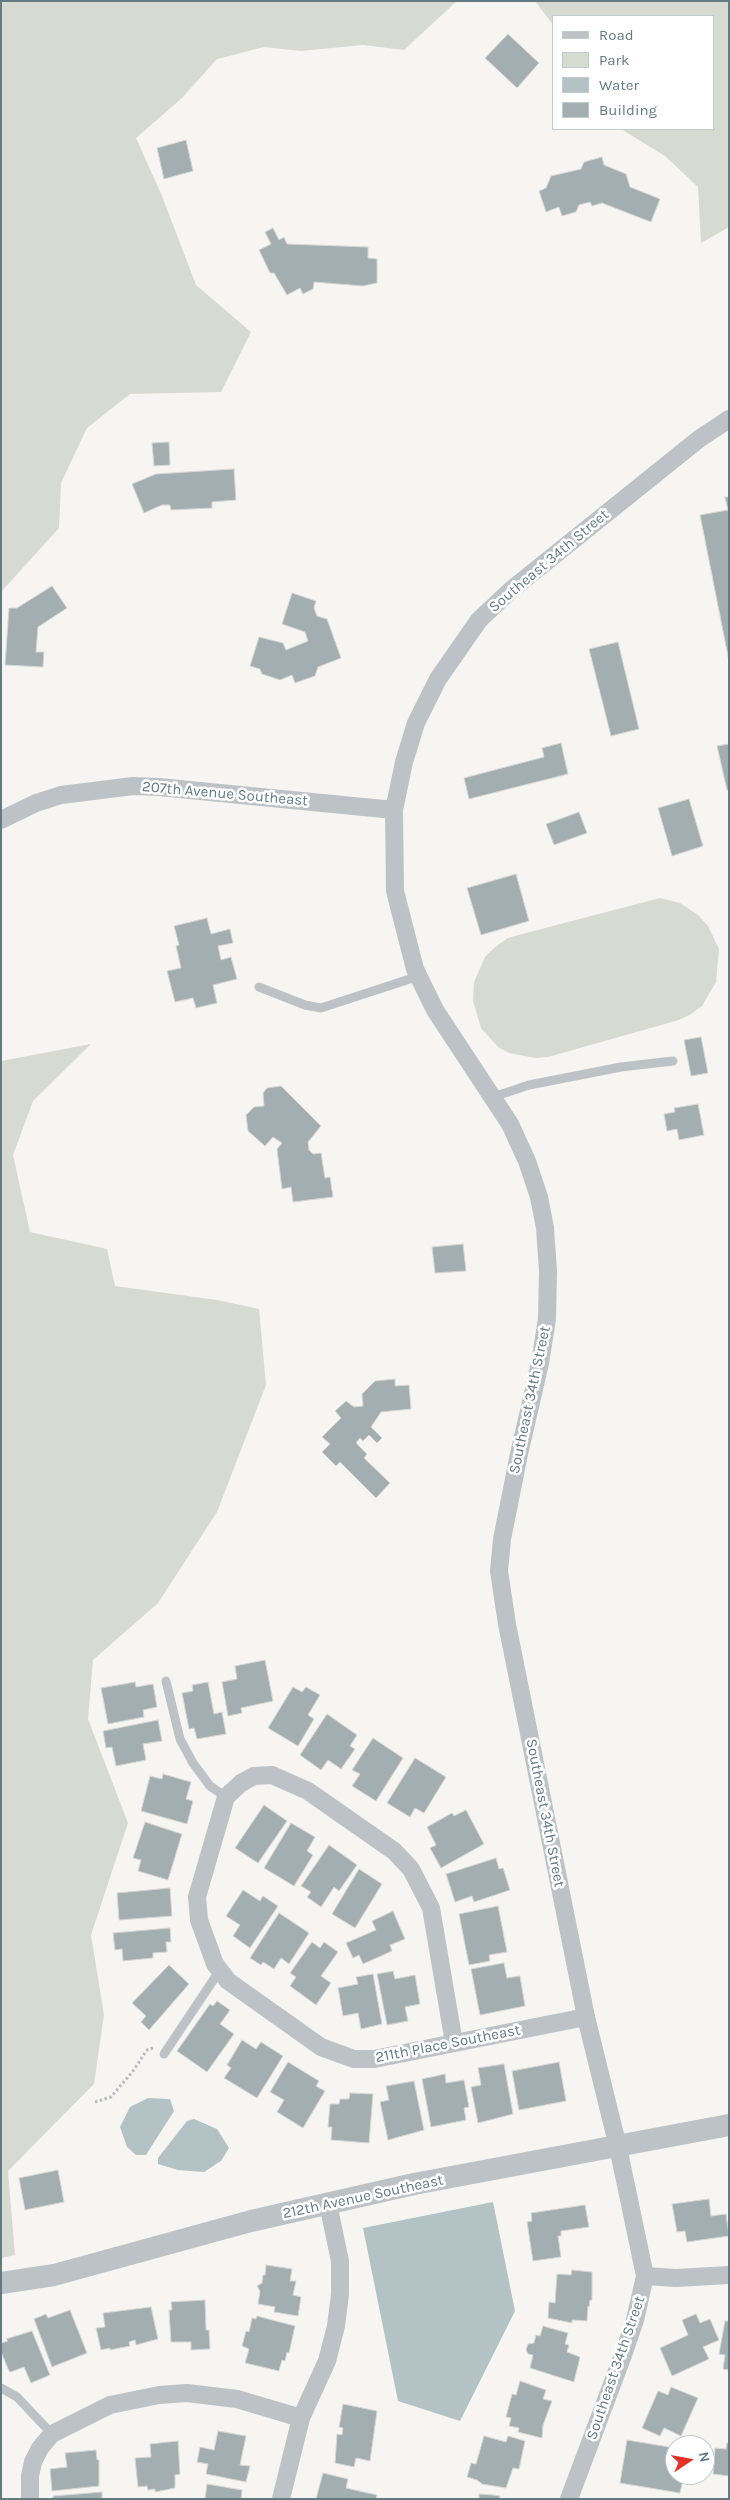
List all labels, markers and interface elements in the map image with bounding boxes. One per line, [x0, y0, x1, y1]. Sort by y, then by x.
legend [552, 15, 715, 130]
text: Road [599, 26, 634, 44]
text: Park [599, 51, 629, 69]
text: Water [599, 76, 639, 94]
text: Building [599, 101, 657, 119]
street label: Southeast 34th Street [485, 506, 613, 616]
street label: 207th Avenue Southeast [141, 778, 309, 810]
street label: Southeast 34th Street [506, 1324, 554, 1476]
street label: Southeast 34th Street [522, 1737, 568, 1889]
street label: 211th Place Southeast [374, 2021, 522, 2067]
street label: 212th Avenue Southeast [281, 2171, 445, 2223]
street label: Southeast 34th Street [583, 2294, 649, 2442]
north arrow [665, 2435, 715, 2485]
text: N [695, 2450, 714, 2464]

